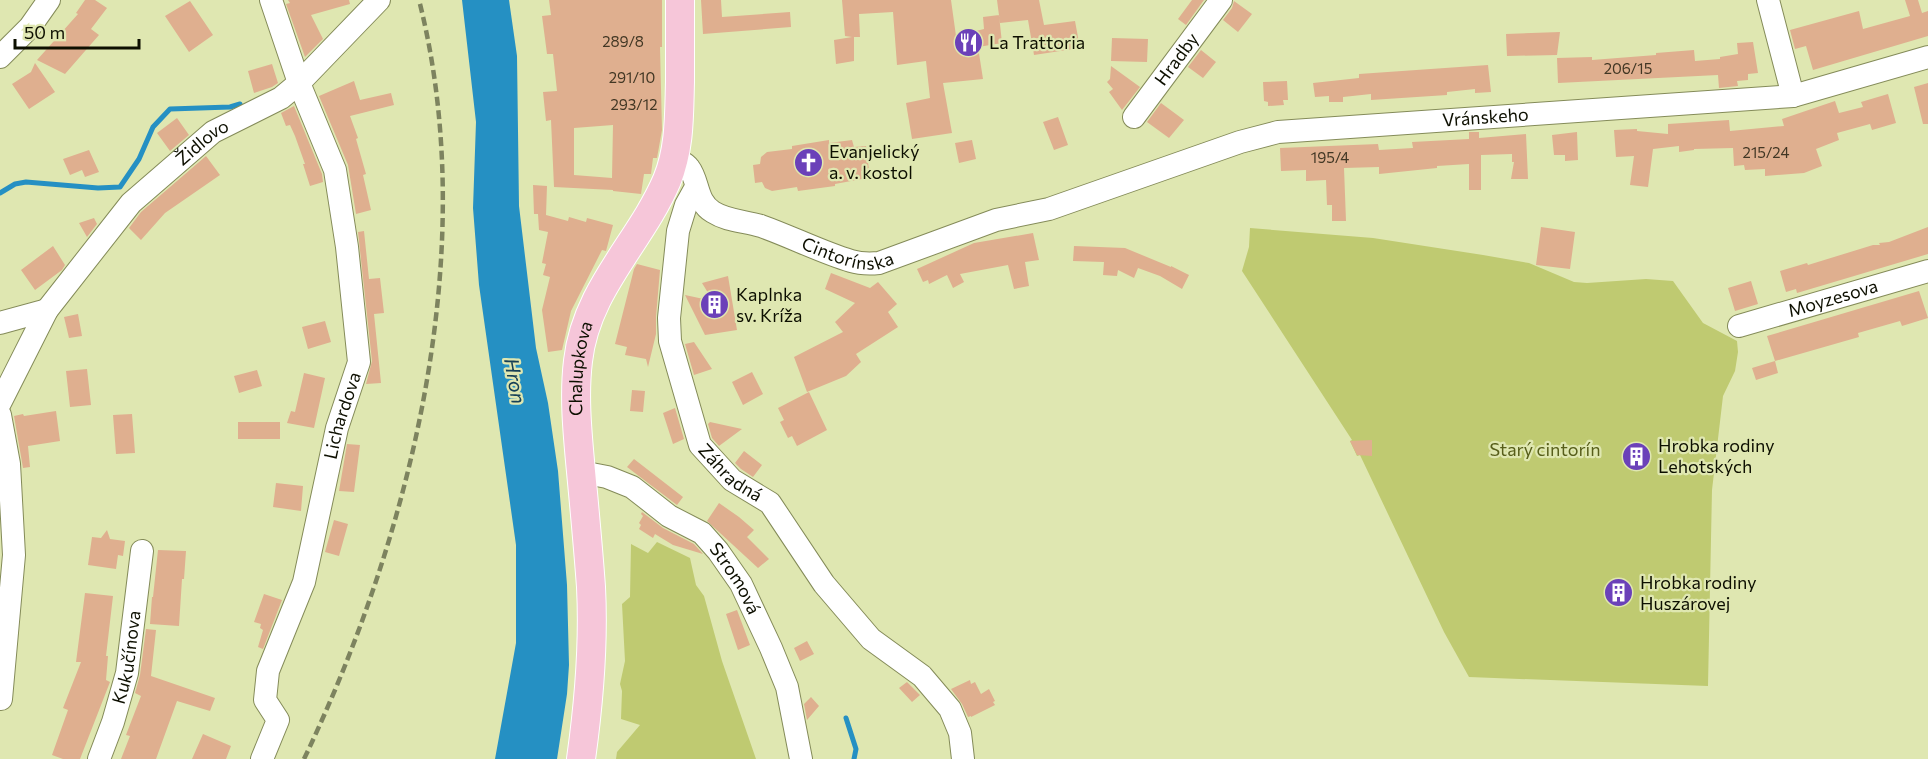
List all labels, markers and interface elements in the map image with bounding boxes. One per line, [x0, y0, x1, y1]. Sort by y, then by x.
scale bar [15, 12, 140, 50]
text: 50 m [24, 21, 65, 43]
restaurant icon: La Trattoria [952, 27, 984, 59]
street label: Hradby [1149, 28, 1203, 89]
place label: La Trattoria [989, 31, 1085, 53]
house number: 289/8 [602, 32, 644, 50]
house number: 206/15 [1604, 59, 1652, 77]
house number: 291/10 [609, 68, 655, 86]
house number: 293/12 [610, 95, 658, 113]
street label: Vránskeho [1442, 103, 1529, 130]
street label: Židlovo [171, 114, 232, 169]
place label: Evanjelický a. v. kostol [829, 140, 919, 183]
house number: 215/24 [1743, 143, 1789, 161]
church icon: Evanjelický a. v. kostol [792, 146, 824, 178]
house number: 195/4 [1311, 148, 1349, 166]
street label: Cintorínska [799, 232, 896, 274]
street label: Moyzesova [1785, 274, 1880, 321]
place label: Kaplnka sv. Kríža [736, 283, 802, 326]
building icon: Kaplnka sv. Kríža [699, 289, 731, 321]
street label: Chalupkova [564, 318, 597, 416]
water label: Hron [500, 356, 532, 406]
street label: Lichardova [319, 369, 365, 461]
place label: Hrobka rodiny Lehotských [1658, 434, 1774, 477]
park label: Starý cintorín [1489, 438, 1601, 460]
street label: Záhradná [694, 439, 767, 506]
building icon: Hrobka rodiny Lehotských [1621, 440, 1653, 472]
street label: Stromová [705, 537, 766, 617]
place label: Hrobka rodiny Huszárovej [1640, 571, 1756, 614]
building icon: Hrobka rodiny Huszárovej [1603, 577, 1635, 609]
street label: Kukučínova [107, 609, 145, 706]

